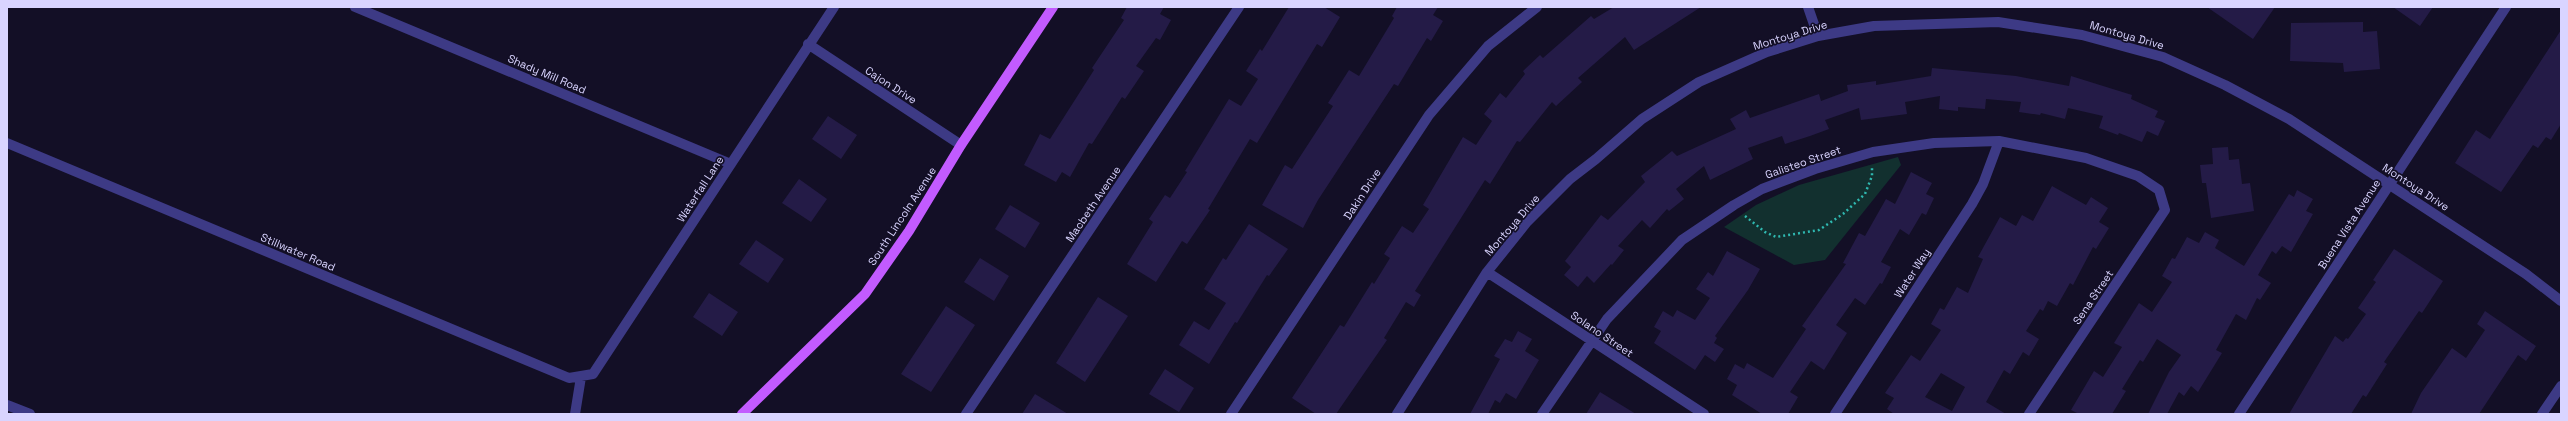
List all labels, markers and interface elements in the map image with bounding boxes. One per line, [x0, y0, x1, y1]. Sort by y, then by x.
street label: Montoya Drive [1751, 17, 1829, 53]
street label: Montoya Drive [2088, 18, 2166, 52]
street label: Shady Mill Road [506, 51, 588, 97]
street label: Cajon Drive [863, 63, 919, 107]
street label: Galisteo Street [1763, 142, 1843, 182]
street label: Waterfall Lane [673, 153, 727, 225]
street label: Montoya Drive [2380, 160, 2452, 214]
street label: Macbeth Avenue [1062, 163, 1124, 245]
street label: South Lincoln Avenue [865, 164, 939, 268]
street label: Dakin Drive [1340, 166, 1384, 222]
street label: Buena Vista Avenue [2315, 176, 2383, 272]
street label: Montoya Drive [1482, 191, 1542, 259]
street label: Stillwater Road [258, 230, 338, 274]
street label: Water Way [1891, 246, 1933, 300]
street label: Sena Street [2070, 267, 2116, 327]
street label: Solano Street [1568, 308, 1636, 360]

